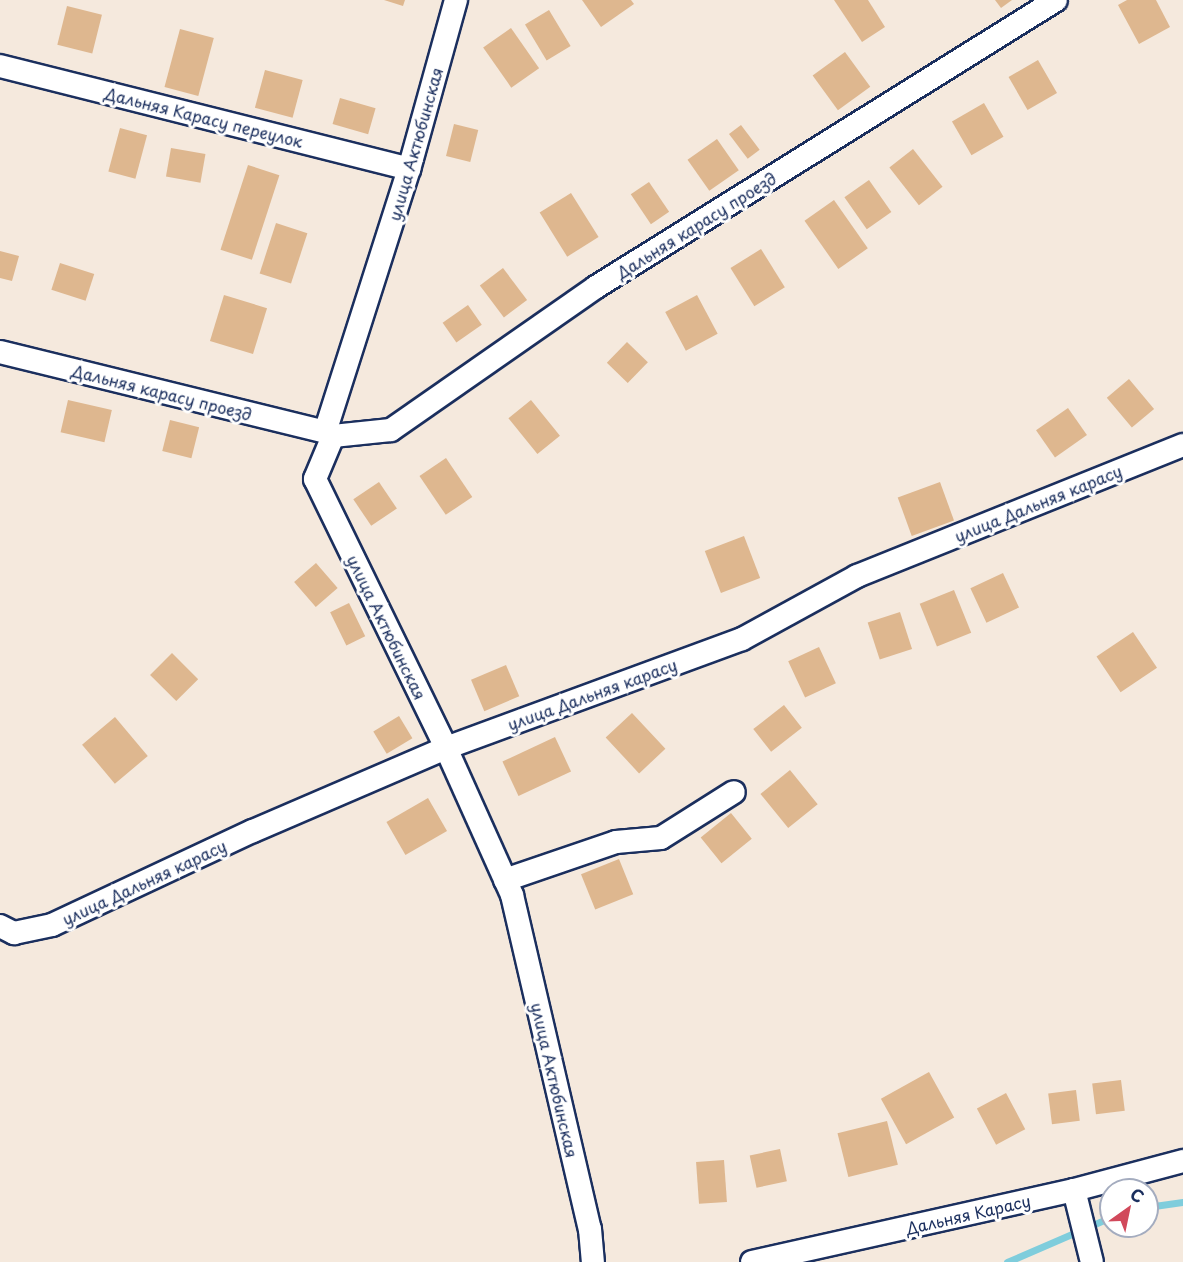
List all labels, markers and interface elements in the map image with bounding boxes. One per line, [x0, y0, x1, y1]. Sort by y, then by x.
street label: улица Актюбинская [384, 65, 446, 223]
street label: Дальняя Карасу переулок [102, 83, 306, 151]
street label: Дальняя карасу проезд [612, 167, 780, 283]
street label: Дальняя карасу проезд [69, 360, 255, 424]
street label: улица Дальняя карасу [951, 460, 1125, 546]
street label: улица Актюбинская [343, 551, 431, 703]
street label: улица Дальняя карасу [504, 654, 680, 734]
street label: улица Дальняя карасу [58, 835, 230, 929]
street label: улица Актюбинская [528, 1000, 582, 1160]
north arrow [1099, 1178, 1159, 1238]
text: С [1126, 1181, 1149, 1208]
street label: Дальняя Карасу [903, 1190, 1033, 1238]

